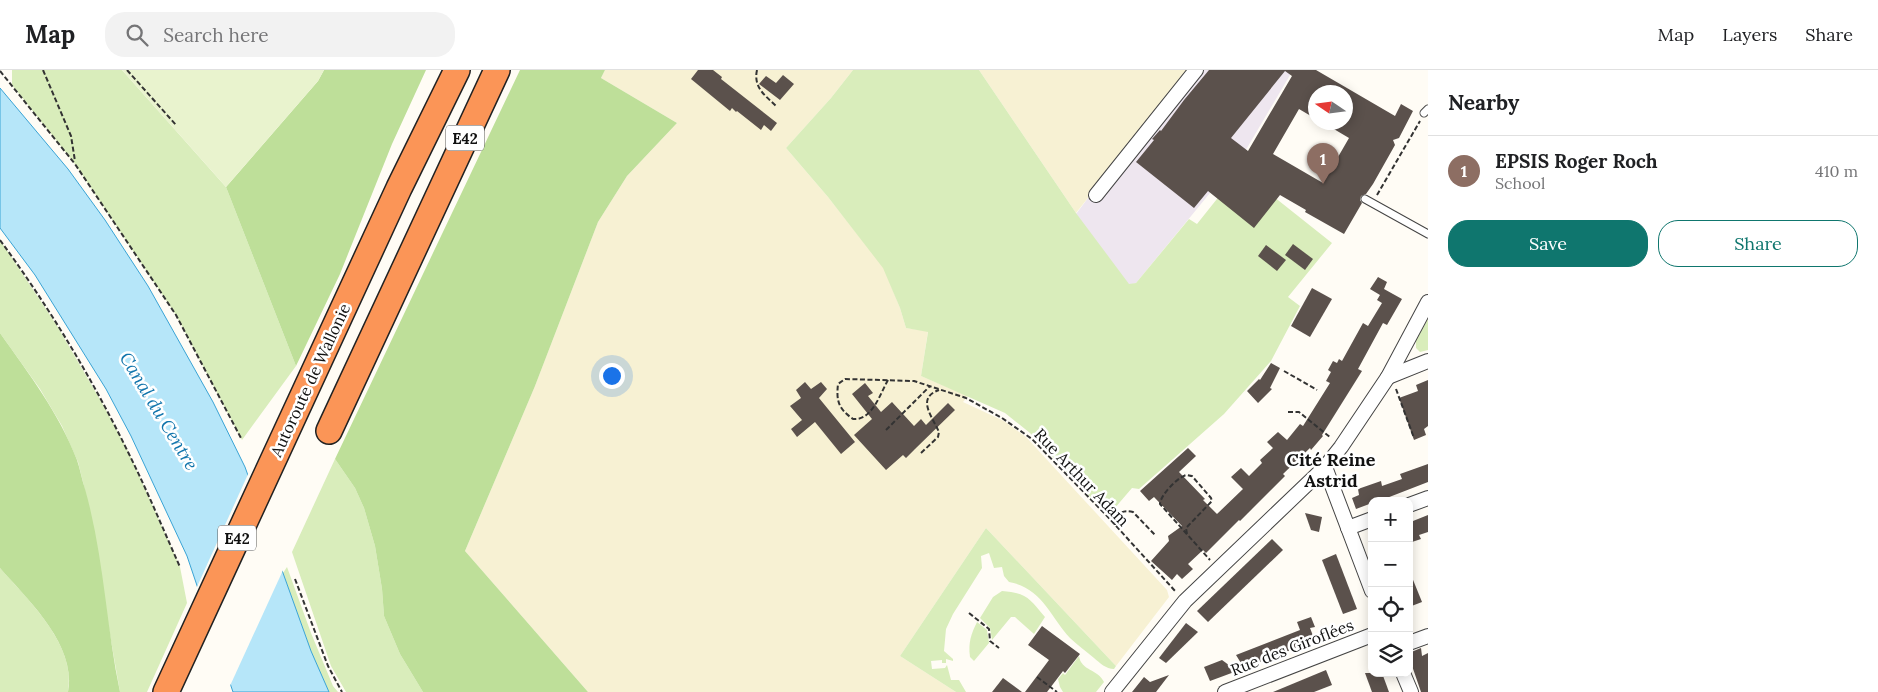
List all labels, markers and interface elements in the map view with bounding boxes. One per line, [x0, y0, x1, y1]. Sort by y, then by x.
search box [105, 12, 455, 57]
text: Map [25, 19, 75, 50]
icon: search [123, 21, 151, 49]
text: Search here [163, 23, 269, 47]
text: Map [1658, 23, 1694, 46]
text: Layers [1722, 23, 1777, 46]
text: Share [1805, 23, 1853, 46]
north arrow [1308, 85, 1353, 130]
text: Nearby [1448, 89, 1519, 116]
road number: E42 [446, 126, 484, 150]
pin: 1 [1307, 143, 1339, 184]
text: EPSIS Roger Roch [1495, 149, 1658, 173]
text: 1 [1461, 161, 1467, 181]
text: 410 m [1815, 161, 1858, 181]
text: School [1495, 173, 1545, 193]
button: Save [1448, 220, 1648, 267]
button: Share [1658, 220, 1858, 267]
street label: Autoroute de Wallonie [265, 300, 354, 461]
water label: Canal du Centre [115, 348, 203, 474]
your location [599, 363, 625, 389]
street label: Rue Arthur Adam [1030, 424, 1134, 530]
district label: Cité Reine Astrid [1287, 448, 1376, 492]
map controls [1368, 497, 1413, 677]
button: + [1368, 497, 1413, 542]
road number: E42 [218, 526, 256, 550]
button: − [1368, 542, 1413, 587]
button: locate [1368, 587, 1413, 632]
street label: Rue des Giroflées [1228, 614, 1356, 680]
button: layers [1368, 632, 1413, 677]

